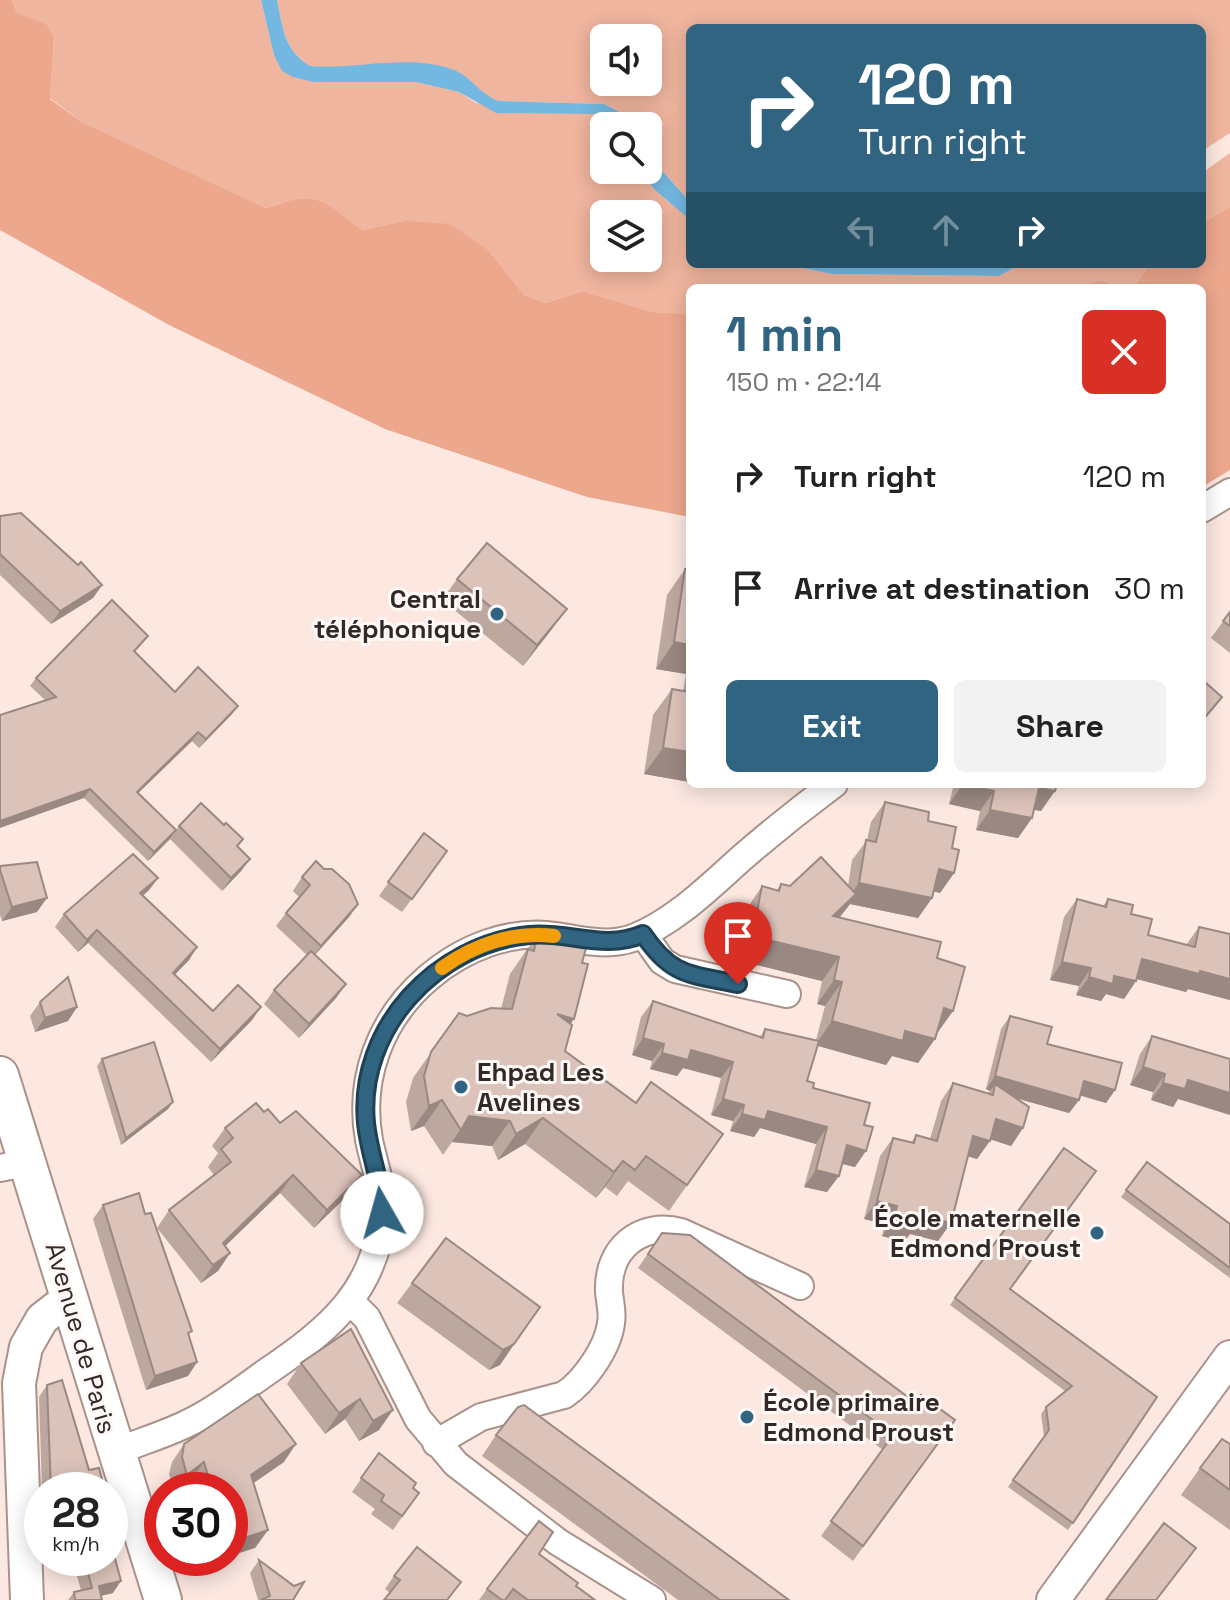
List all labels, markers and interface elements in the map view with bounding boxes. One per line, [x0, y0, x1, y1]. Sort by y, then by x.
map controls [590, 24, 662, 272]
button: sound [590, 24, 662, 96]
text: 120 m [858, 49, 1015, 120]
icon: right [726, 56, 830, 160]
button: search [590, 112, 662, 184]
text: Turn right [858, 119, 1027, 165]
button: layers [590, 200, 662, 272]
icon: left [840, 208, 884, 252]
icon: ahead [924, 208, 968, 252]
icon: right [1008, 208, 1052, 252]
text: 1 min [726, 304, 843, 365]
button: close [1082, 310, 1166, 394]
text: 150 m · 22:14 [726, 365, 881, 399]
icon: right [726, 454, 770, 498]
text: Turn right [794, 457, 937, 496]
text: 120 m [1083, 457, 1166, 496]
icon: arrive [726, 566, 770, 610]
text: Arrive at destination [794, 569, 1090, 608]
text: 30 m [1114, 569, 1185, 608]
place label: Central téléphonique [314, 582, 481, 646]
marker: Central téléphonique [488, 605, 506, 623]
button: Exit [726, 680, 938, 772]
button: Share [954, 680, 1166, 772]
pin [704, 902, 772, 984]
icon: arrive [716, 914, 760, 958]
place label: Ehpad Les Avelines [477, 1055, 605, 1119]
marker: Ehpad Les Avelines [452, 1078, 470, 1096]
position arrow [340, 1171, 424, 1255]
place label: École maternelle Edmond Proust [874, 1201, 1081, 1265]
marker: École maternelle Edmond Proust [1088, 1224, 1106, 1242]
street label: Avenue de Paris [37, 1238, 125, 1438]
place label: École primaire Edmond Proust [763, 1385, 954, 1449]
marker: École primaire Edmond Proust [738, 1408, 756, 1426]
speed limit sign: 30 [144, 1472, 248, 1576]
text: 28 [52, 1488, 100, 1539]
text: km/h [52, 1531, 100, 1557]

